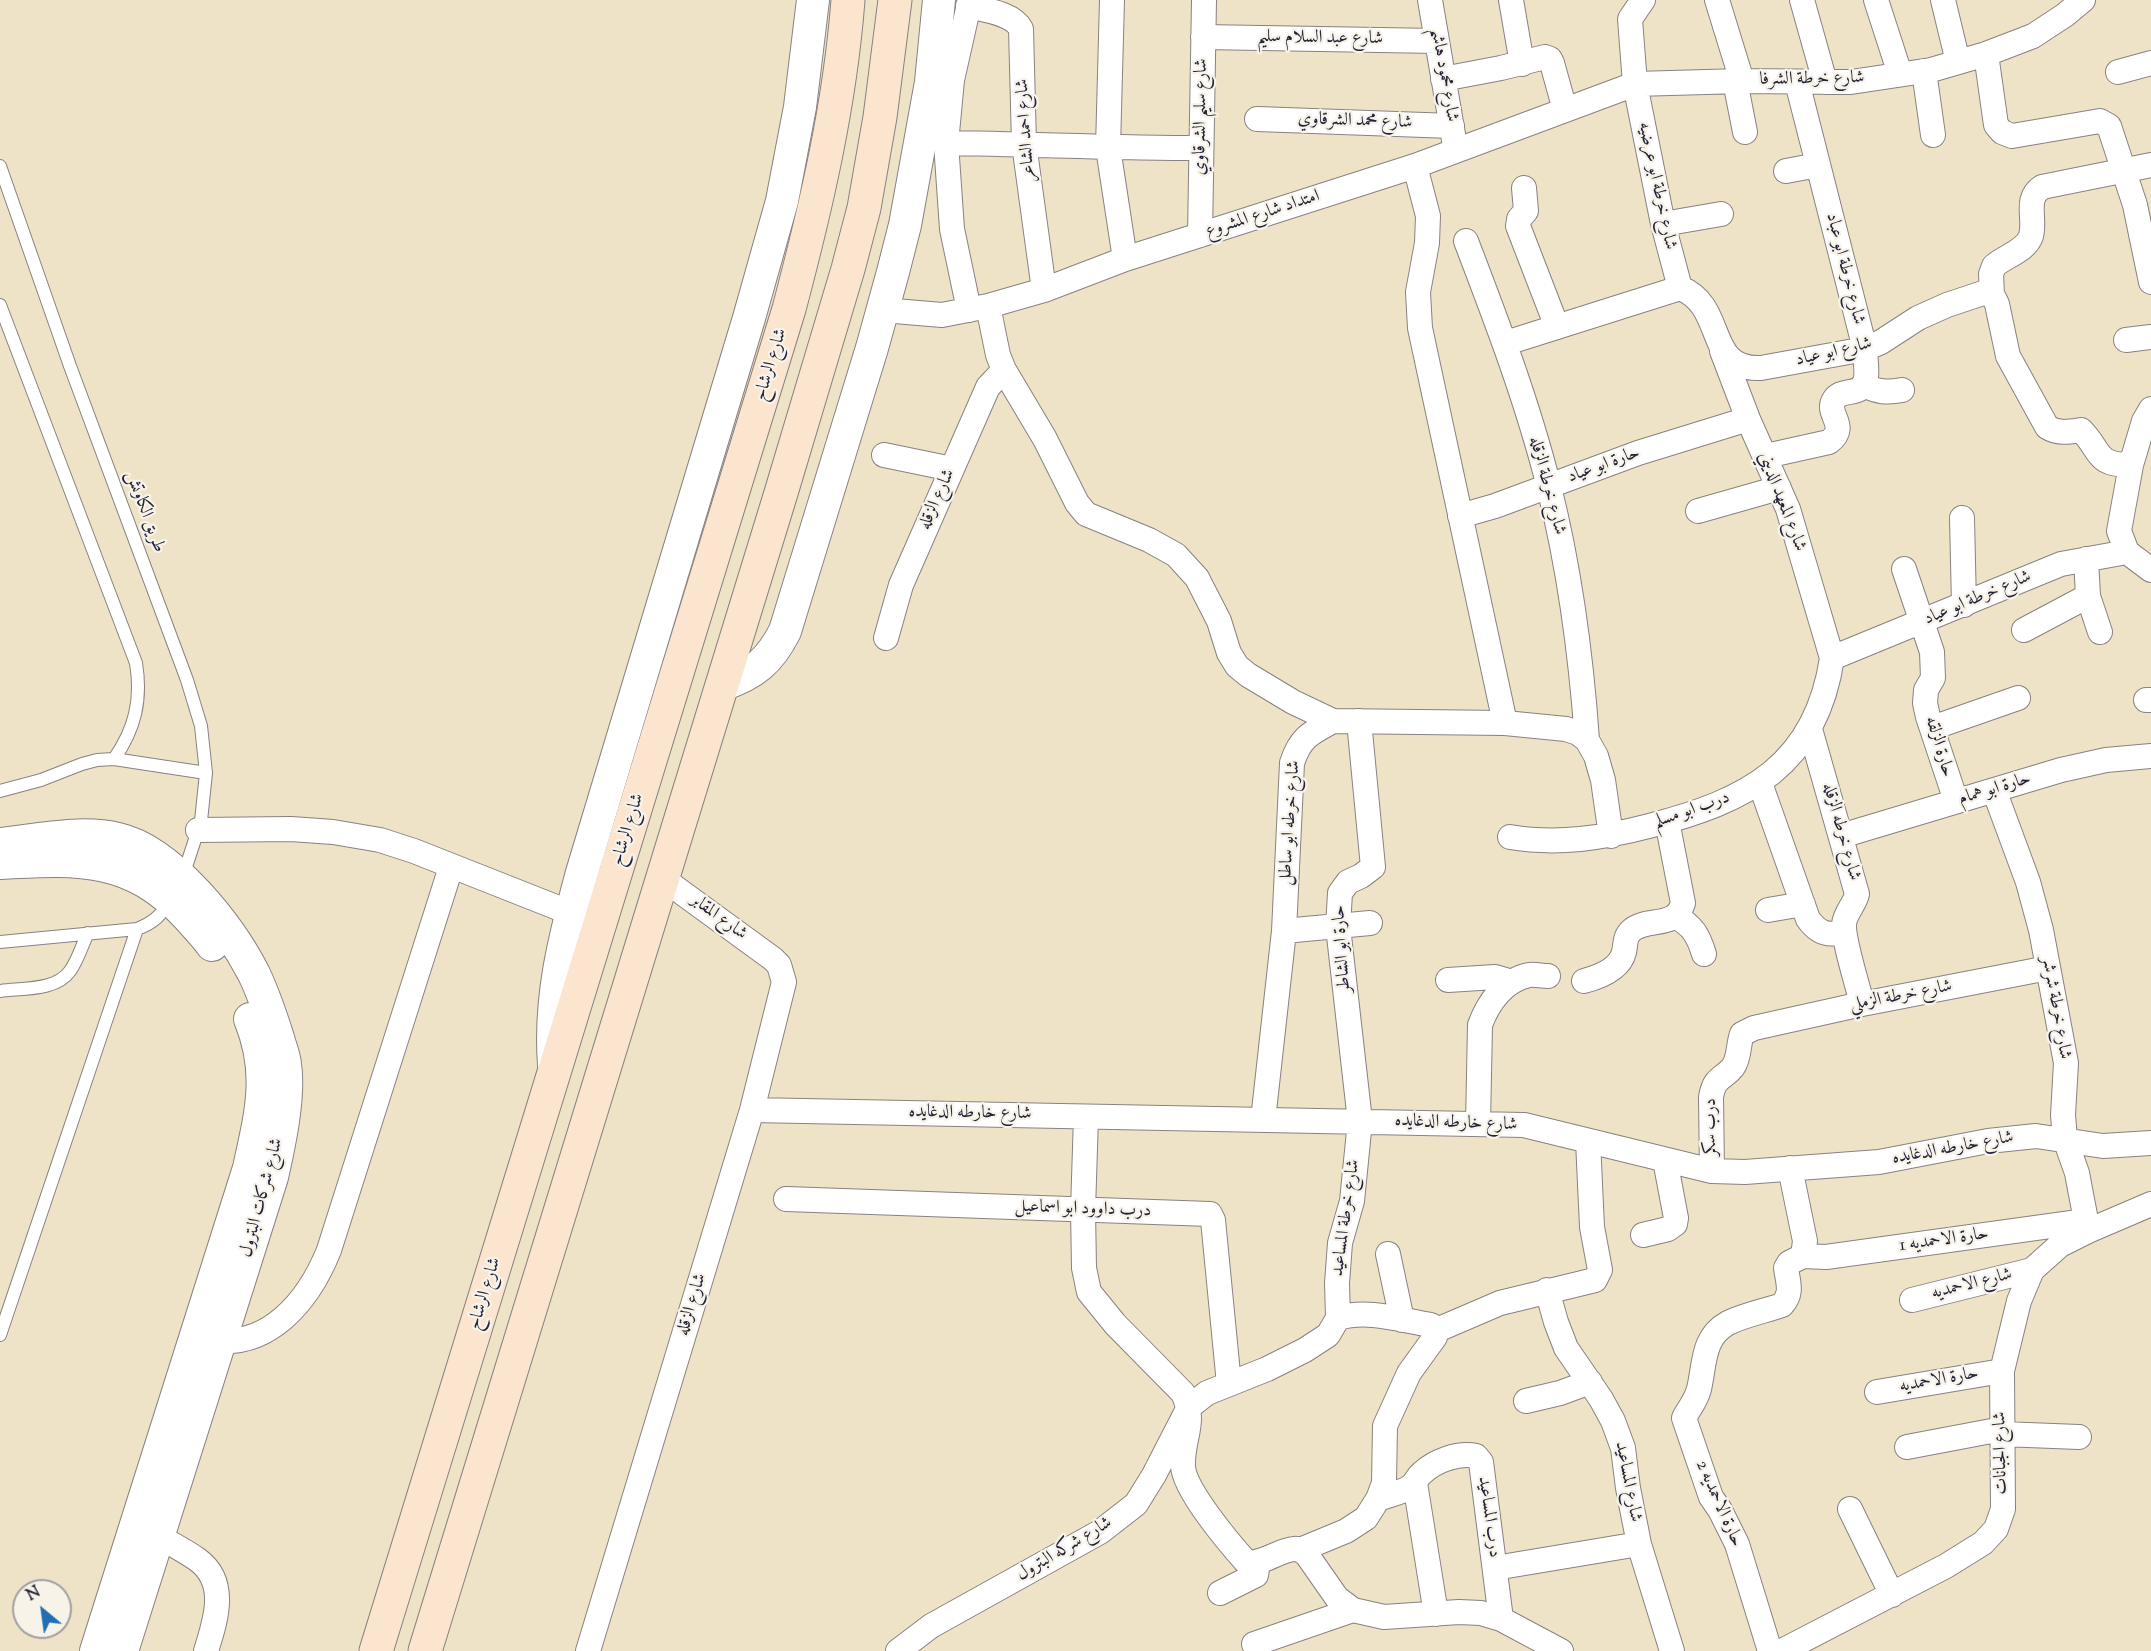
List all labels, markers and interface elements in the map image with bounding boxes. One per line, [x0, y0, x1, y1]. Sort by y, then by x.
street label: شارع محمود هاشم [1424, 26, 1462, 124]
street label: شارع عبد السلام سليم [1257, 27, 1383, 51]
street label: شارع سليم الشرقاوي [1190, 58, 1214, 176]
street label: شارع خرطة الشرفا [1759, 68, 1865, 92]
street label: شارع احمد الشاعر [1013, 78, 1041, 182]
street label: شارع محمد الشرقاوي [1297, 109, 1413, 135]
street label: شارع خرطة ابو عرضيه [1632, 120, 1680, 252]
street label: امتداد شارع المشروع [1203, 186, 1323, 244]
street label: شارع خرطة ابو عباد [1820, 211, 1868, 327]
street label: شارع الرشاح [751, 326, 793, 404]
street label: شارع ابو عياد [1794, 334, 1874, 372]
street label: شارع خرطة الزقله [1523, 435, 1569, 537]
street label: حارة ابو عياد [1565, 443, 1643, 489]
street label: شارع المعهد الديني [1752, 449, 1810, 555]
street label: شارع الزقله [915, 466, 961, 534]
street label: طريق الكاوتش [119, 468, 169, 556]
street label: شارع خرطة ابو عياد [1921, 567, 2035, 631]
street label: حارة الزلقه [1919, 714, 1957, 780]
street label: شارع خرطه ابو ساطل [1276, 760, 1306, 886]
street label: حارة ابو همام [1956, 769, 2034, 811]
street label: شارع خرطه الزقله [1816, 781, 1864, 883]
street label: درب ابو مسلم [1651, 788, 1733, 834]
street label: شارع الرشاح [608, 791, 650, 869]
street label: شارع المقابر [685, 890, 751, 946]
street label: حارة ابو الشاطر [1329, 904, 1357, 994]
street label: شارع خرطة شرشر [2035, 955, 2075, 1061]
street label: شارع خرطة الزملي [1848, 977, 1954, 1017]
street label: درب سكر [1701, 1098, 1723, 1156]
street label: شارع خارطه الدغايده [908, 1102, 1032, 1126]
street label: شارع خارطه الدغايده [1394, 1111, 1518, 1137]
street label: شارع خارطه الدغايده [1891, 1128, 2015, 1170]
street label: شارع شركات البترول [237, 1136, 289, 1260]
street label: شارع خرطة المساعيد [1328, 1158, 1366, 1278]
street label: درب داوود ابو اسماعيل [1014, 1197, 1152, 1223]
street label: حارة الاحمديه 1 [1898, 1224, 1990, 1258]
street label: شارع الرشاح [465, 1255, 507, 1333]
street label: شارع الاحمديه [1929, 1265, 2015, 1305]
street label: شارع الزقله [673, 1271, 713, 1339]
street label: حارة الاحمديه [1898, 1363, 1980, 1399]
street label: شارع الجبانات [1990, 1411, 2014, 1495]
street label: شارع المساعيد [1609, 1440, 1645, 1524]
street label: حارة الاحمديه 2 [1689, 1457, 1747, 1551]
street label: درب المساعيد [1472, 1475, 1504, 1559]
street label: شارع شركه البترول [1013, 1513, 1117, 1587]
north arrow [12, 1579, 72, 1639]
text: N [23, 1581, 45, 1608]

